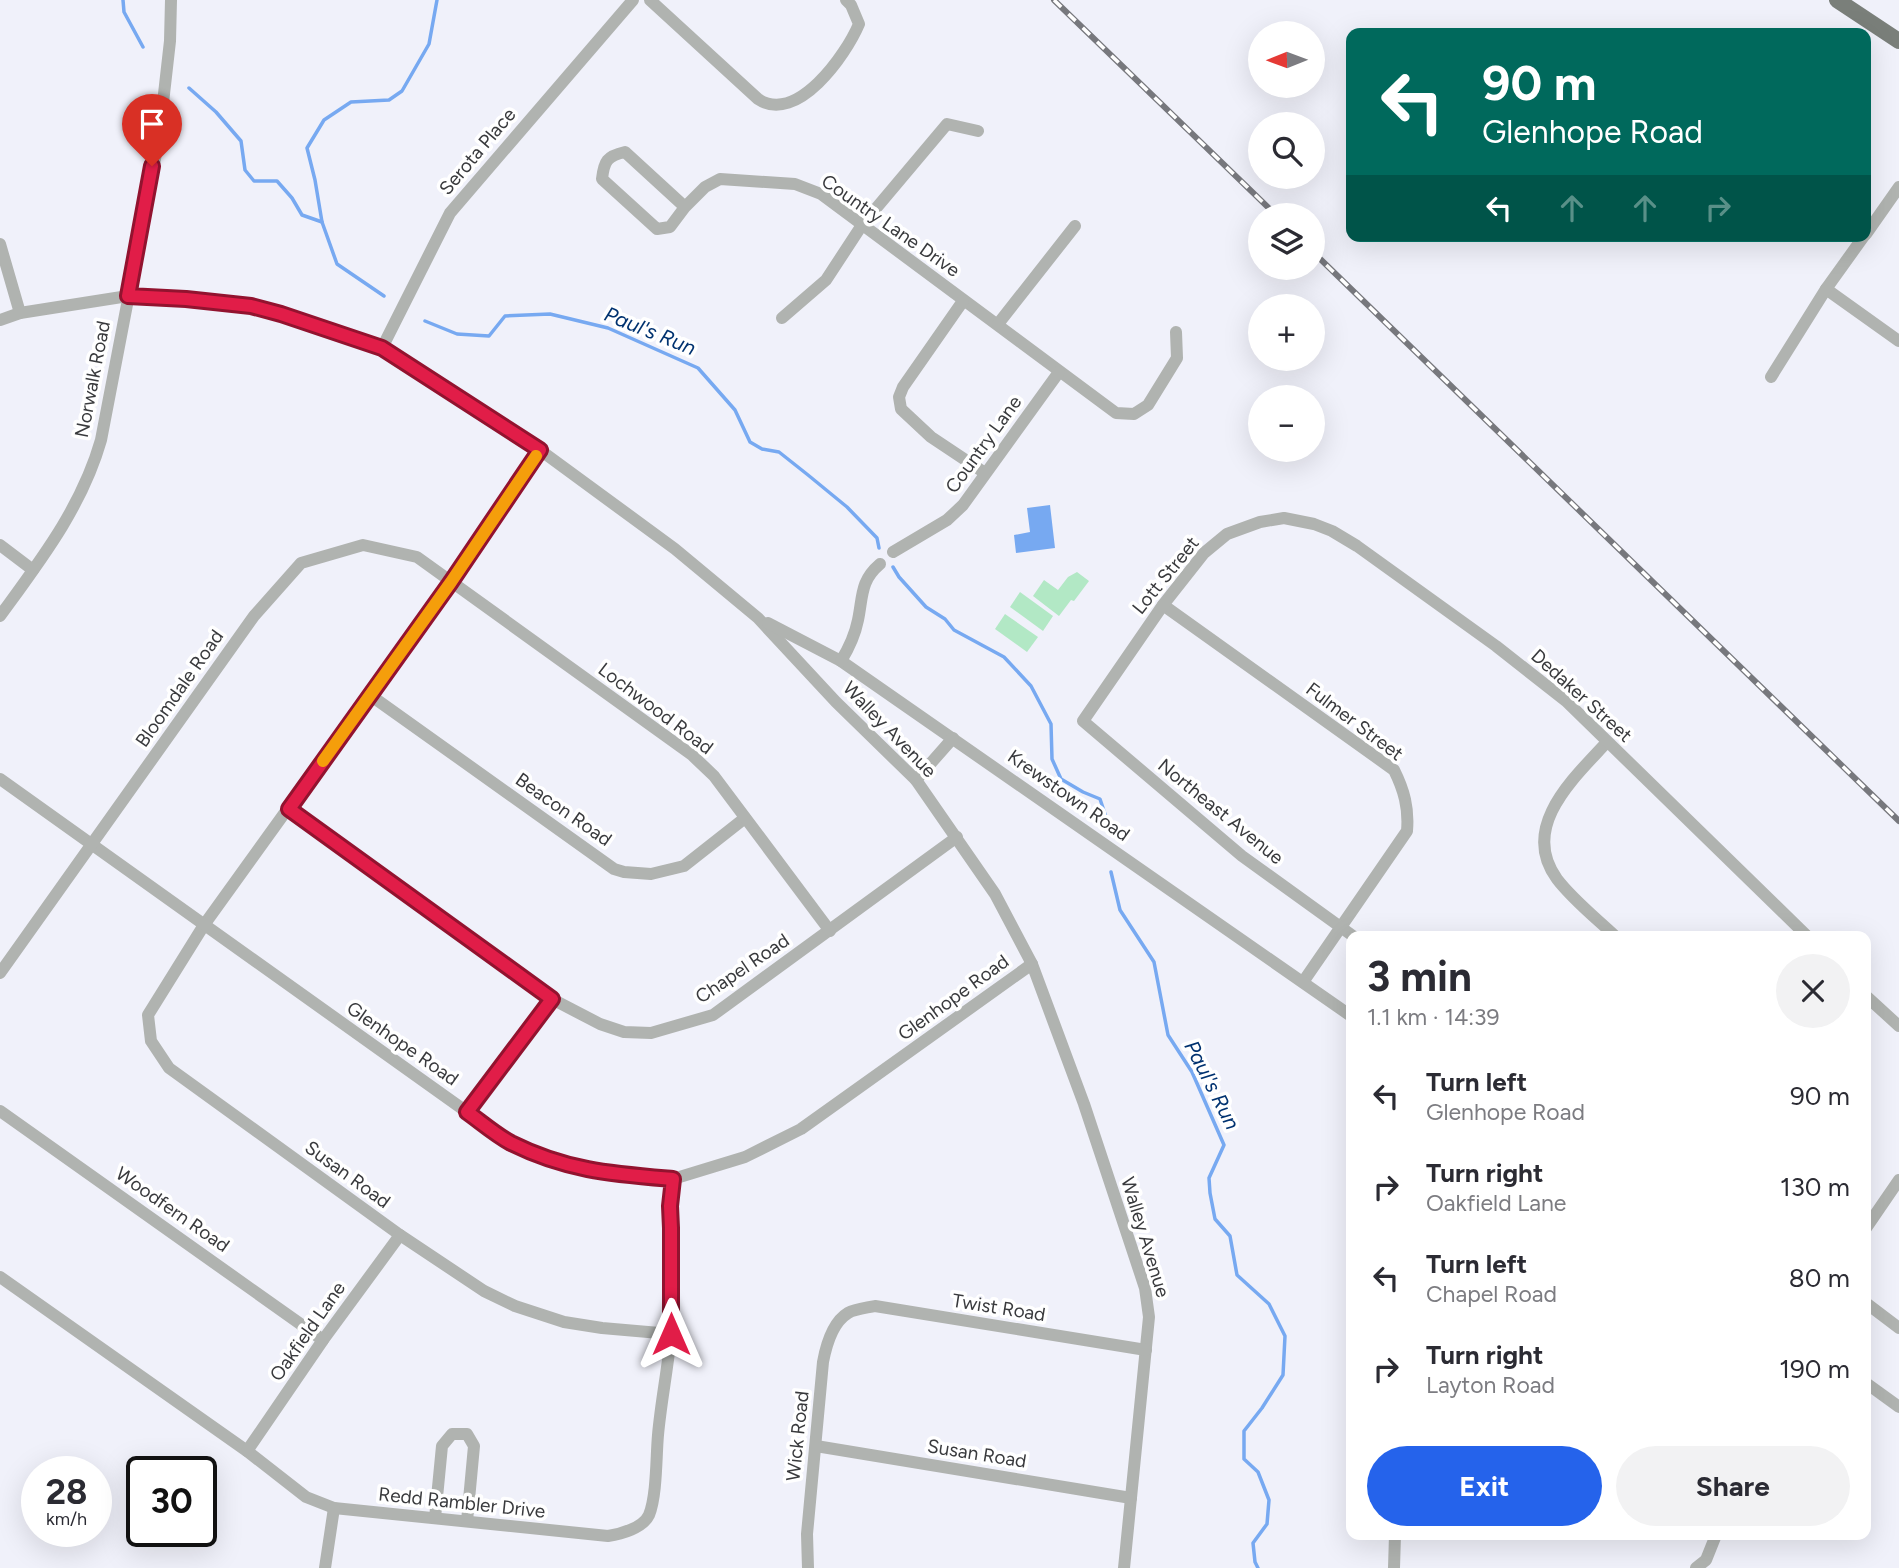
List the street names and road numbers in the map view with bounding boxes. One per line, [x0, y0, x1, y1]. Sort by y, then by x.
street label: Serota Place [434, 103, 520, 200]
street label: Country Lane Drive [817, 169, 964, 282]
street label: Norwalk Road [70, 319, 115, 439]
street label: Country Lane [940, 391, 1026, 497]
street label: Lott Street [1127, 532, 1204, 619]
street label: Bloomdale Road [130, 625, 228, 751]
street label: Dedaker Street [1526, 644, 1637, 747]
street label: Lochwood Road [594, 658, 718, 759]
street label: Walley Avenue [838, 677, 941, 782]
street label: Fulmer Street [1302, 677, 1408, 765]
street label: Krewstown Road [1003, 745, 1134, 846]
street label: Northeast Avenue [1153, 754, 1288, 869]
street label: Beacon Road [511, 768, 616, 851]
street label: Chapel Road [691, 929, 794, 1008]
street label: Glenhope Road [893, 950, 1013, 1045]
street label: Glenhope Road [342, 996, 463, 1090]
street label: Susan Road [301, 1136, 395, 1213]
street label: Woodfern Road [111, 1162, 234, 1257]
street label: Walley Avenue [1116, 1174, 1175, 1300]
street label: Oakfield Lane [265, 1277, 350, 1385]
street label: Twist Road [951, 1289, 1047, 1326]
street label: Wick Road [781, 1390, 814, 1482]
street label: Susan Road [926, 1434, 1028, 1473]
street label: Redd Rambler Drive [377, 1482, 547, 1523]

